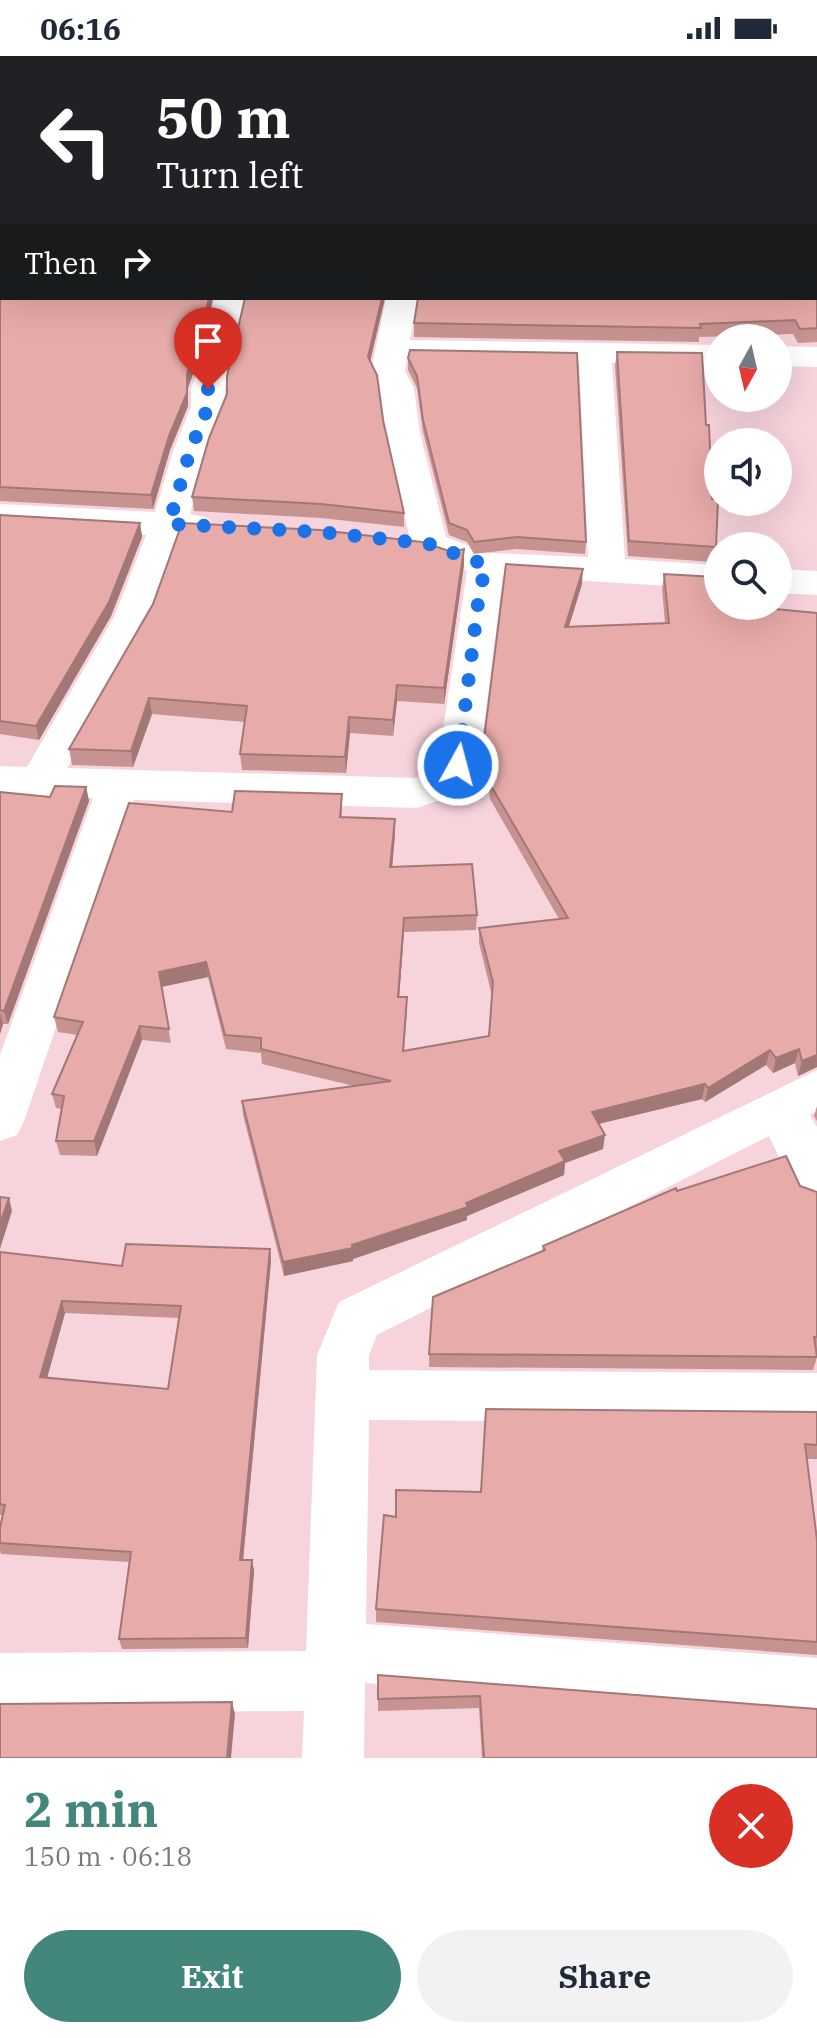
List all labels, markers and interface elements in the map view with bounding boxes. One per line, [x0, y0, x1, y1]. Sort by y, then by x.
text: 06:16 [40, 9, 121, 48]
text: 50 m [156, 81, 291, 153]
icon: left [24, 88, 128, 192]
text: Turn left [156, 151, 303, 198]
icon: right [114, 240, 158, 284]
text: Then [24, 243, 98, 282]
pin [174, 307, 242, 389]
icon: arrive [186, 319, 230, 363]
north arrow [704, 324, 792, 412]
map controls [704, 324, 792, 620]
button: sound [704, 428, 792, 516]
button: search [704, 532, 792, 620]
position arrow [416, 723, 500, 807]
text: 2 min [24, 1778, 158, 1840]
button: close [709, 1784, 793, 1868]
text: 150 m · 06:18 [24, 1839, 192, 1873]
button: Exit [24, 1930, 401, 2022]
button: Share [417, 1930, 793, 2022]

